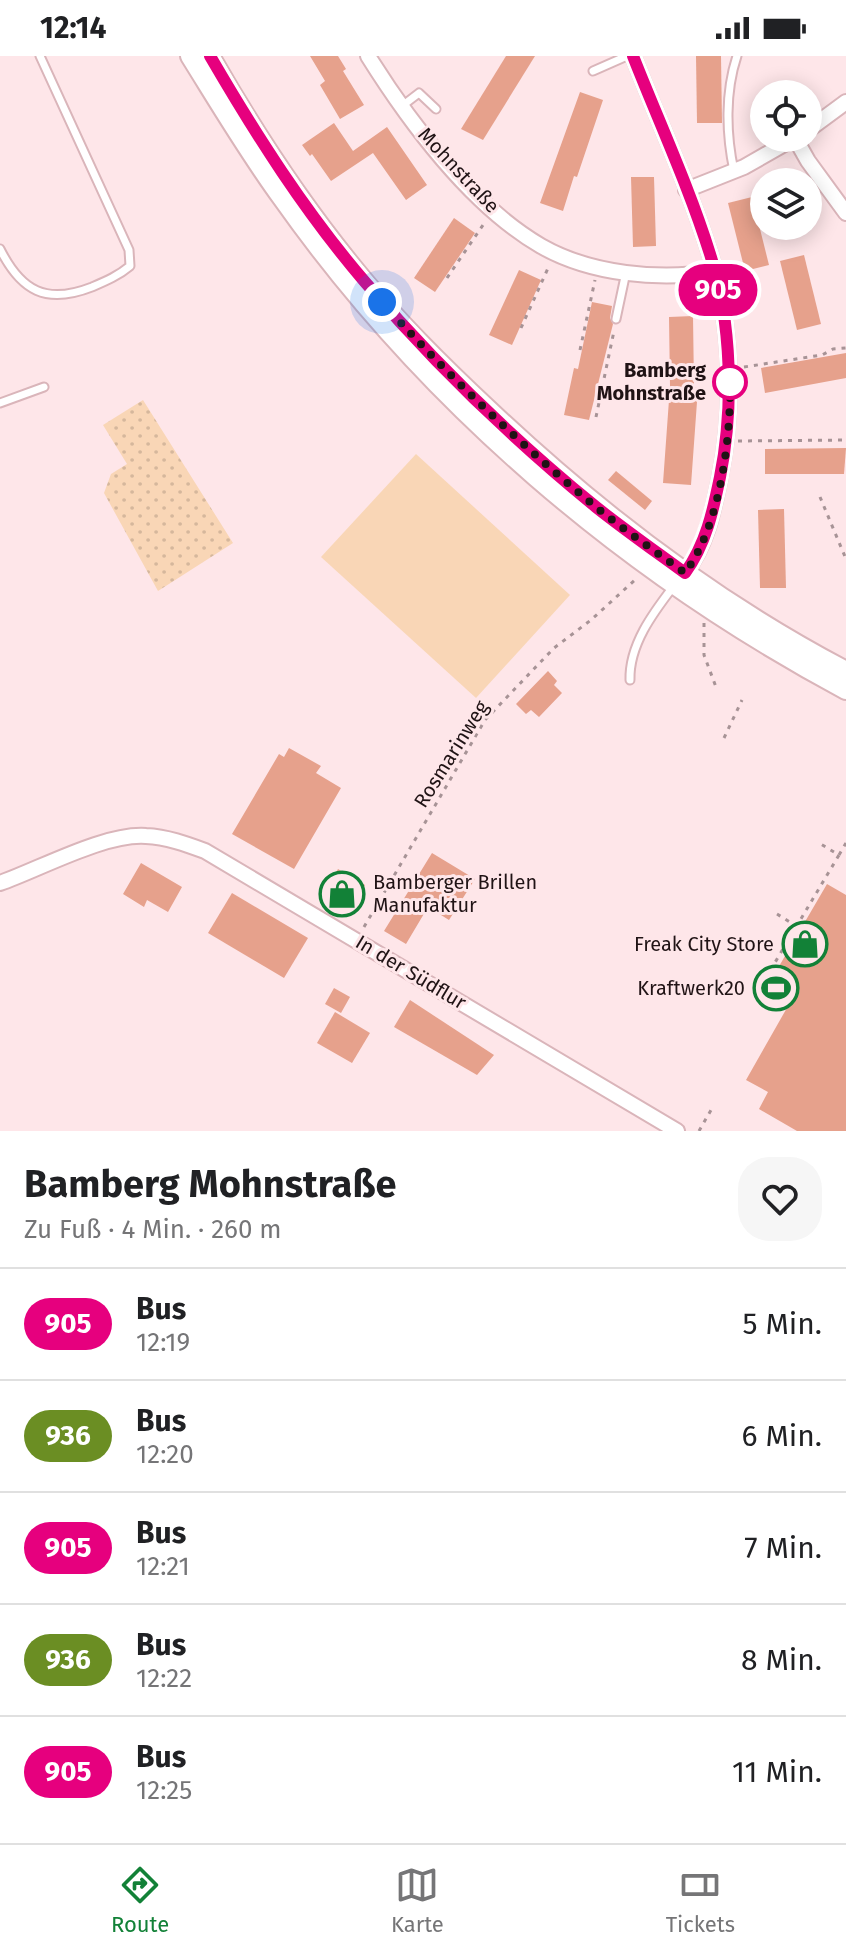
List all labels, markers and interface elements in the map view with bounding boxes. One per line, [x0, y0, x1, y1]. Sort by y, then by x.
text: 12:14 [40, 10, 106, 46]
map controls [750, 80, 822, 240]
button: locate [750, 80, 822, 152]
street label: Mohnstraße [413, 122, 505, 218]
button: layers [750, 168, 822, 240]
line badge: 905 [672, 264, 764, 316]
text: 905 [694, 273, 742, 306]
your location [362, 282, 402, 322]
place label: Bamberg Mohnstraße [597, 358, 707, 405]
marker: Bamberg Mohnstraße [713, 365, 747, 399]
street label: Rosmarinweg [409, 696, 494, 812]
shop icon: Bamberger Brillen Manufaktur [318, 870, 366, 918]
place label: Bamberger Brillen Manufaktur [373, 870, 537, 917]
shop icon: Freak City Store [781, 920, 829, 968]
street label: In der Südflur [351, 930, 471, 1014]
place label: Freak City Store [634, 932, 774, 956]
sports icon: Kraftwerk20 [752, 964, 800, 1012]
place label: Kraftwerk20 [637, 976, 745, 1000]
button: heart [738, 1157, 822, 1241]
text: Bamberg Mohnstraße [24, 1161, 396, 1207]
text: Zu Fuß · 4 Min. · 260 m [24, 1214, 282, 1245]
text: Bus [136, 1291, 186, 1327]
text: 5 Min. [742, 1306, 822, 1342]
text: 905 [44, 1307, 92, 1340]
text: 12:19 [136, 1327, 190, 1358]
text: Bus [136, 1403, 186, 1439]
text: 6 Min. [741, 1418, 822, 1454]
text: 936 [45, 1419, 91, 1452]
text: 12:20 [136, 1439, 194, 1470]
text: Bus [136, 1515, 186, 1551]
text: 7 Min. [744, 1530, 822, 1566]
text: 905 [44, 1531, 92, 1564]
text: 12:21 [136, 1551, 190, 1582]
text: Bus [136, 1627, 186, 1663]
text: 8 Min. [741, 1642, 822, 1678]
text: 936 [45, 1643, 91, 1676]
text: 12:22 [136, 1663, 192, 1694]
text: Bus [136, 1739, 186, 1775]
text: 11 Min. [732, 1754, 822, 1790]
text: 905 [44, 1755, 92, 1788]
text: 12:25 [136, 1775, 192, 1806]
tab: Route [111, 1863, 169, 1938]
tab: Karte [391, 1863, 444, 1938]
tab: Tickets [666, 1863, 735, 1938]

